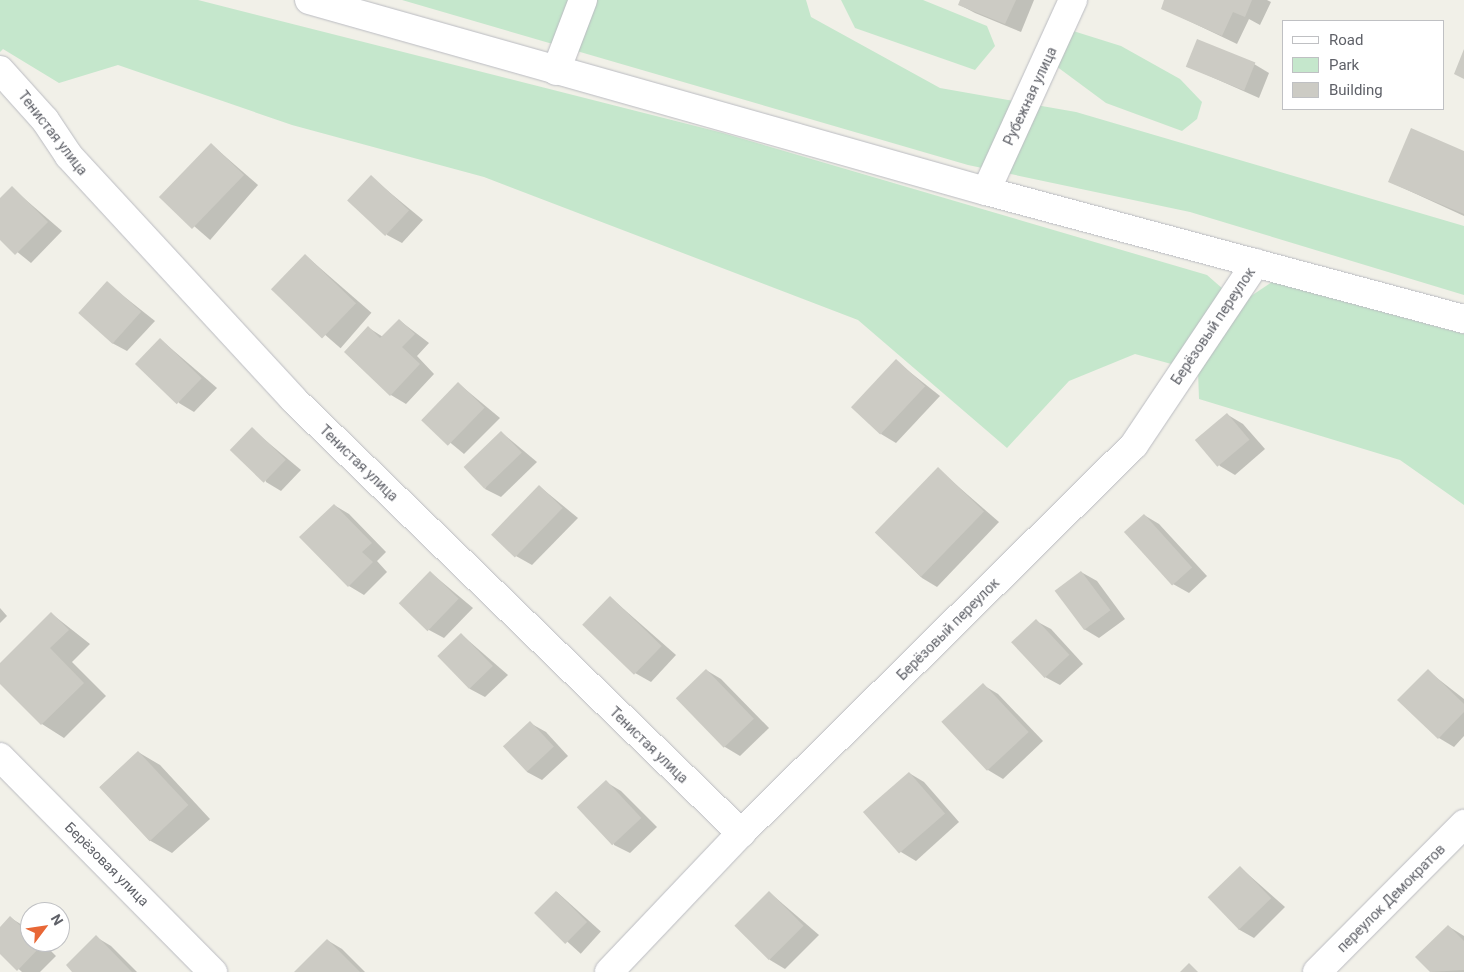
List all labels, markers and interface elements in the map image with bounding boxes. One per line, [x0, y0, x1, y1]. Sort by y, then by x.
legend [1282, 20, 1444, 110]
text: Road [1329, 31, 1363, 49]
street label: Рубежная улица [1000, 44, 1060, 148]
text: Park [1329, 56, 1359, 74]
text: Building [1329, 81, 1383, 99]
street label: Тенистая улица [15, 87, 91, 179]
street label: Берёзовый переулок [1168, 264, 1258, 388]
street label: Тенистая улица [316, 421, 402, 505]
street label: Берёзовый переулок [893, 574, 1003, 684]
street label: Тенистая улица [606, 703, 692, 787]
street label: Берёзовая улица [62, 819, 152, 909]
street label: переулок Демократов [1333, 840, 1449, 956]
north arrow [20, 902, 70, 952]
text: N [48, 911, 66, 928]

